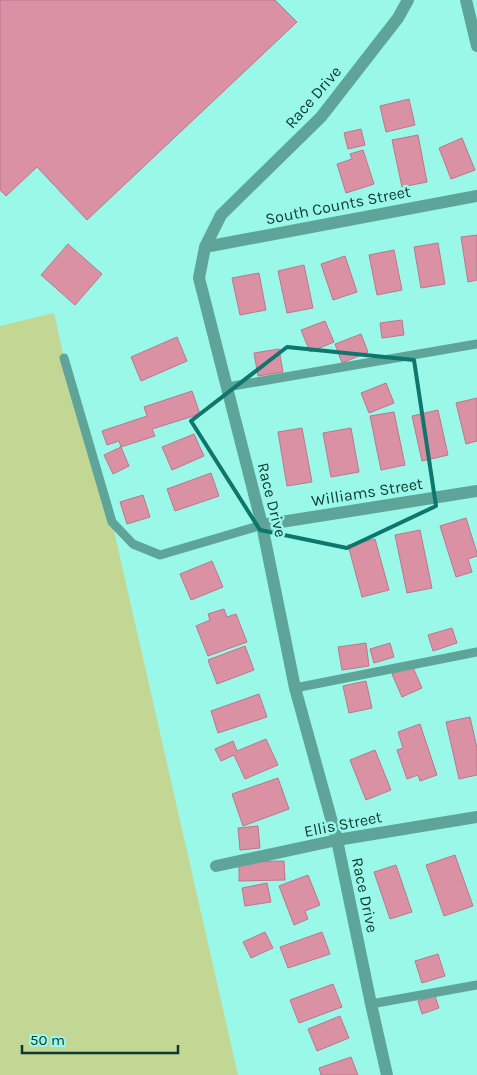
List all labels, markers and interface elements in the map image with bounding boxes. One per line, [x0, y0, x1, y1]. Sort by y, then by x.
street label: Race Drive [281, 62, 345, 132]
street label: South Counts Street [264, 182, 412, 228]
street label: Race Drive [254, 461, 290, 539]
street label: Williams Street [310, 474, 424, 510]
street label: Ellis Street [302, 807, 384, 841]
street label: Race Drive [348, 856, 382, 934]
scale bar [22, 1022, 179, 1054]
text: 50 m [30, 1031, 65, 1049]

